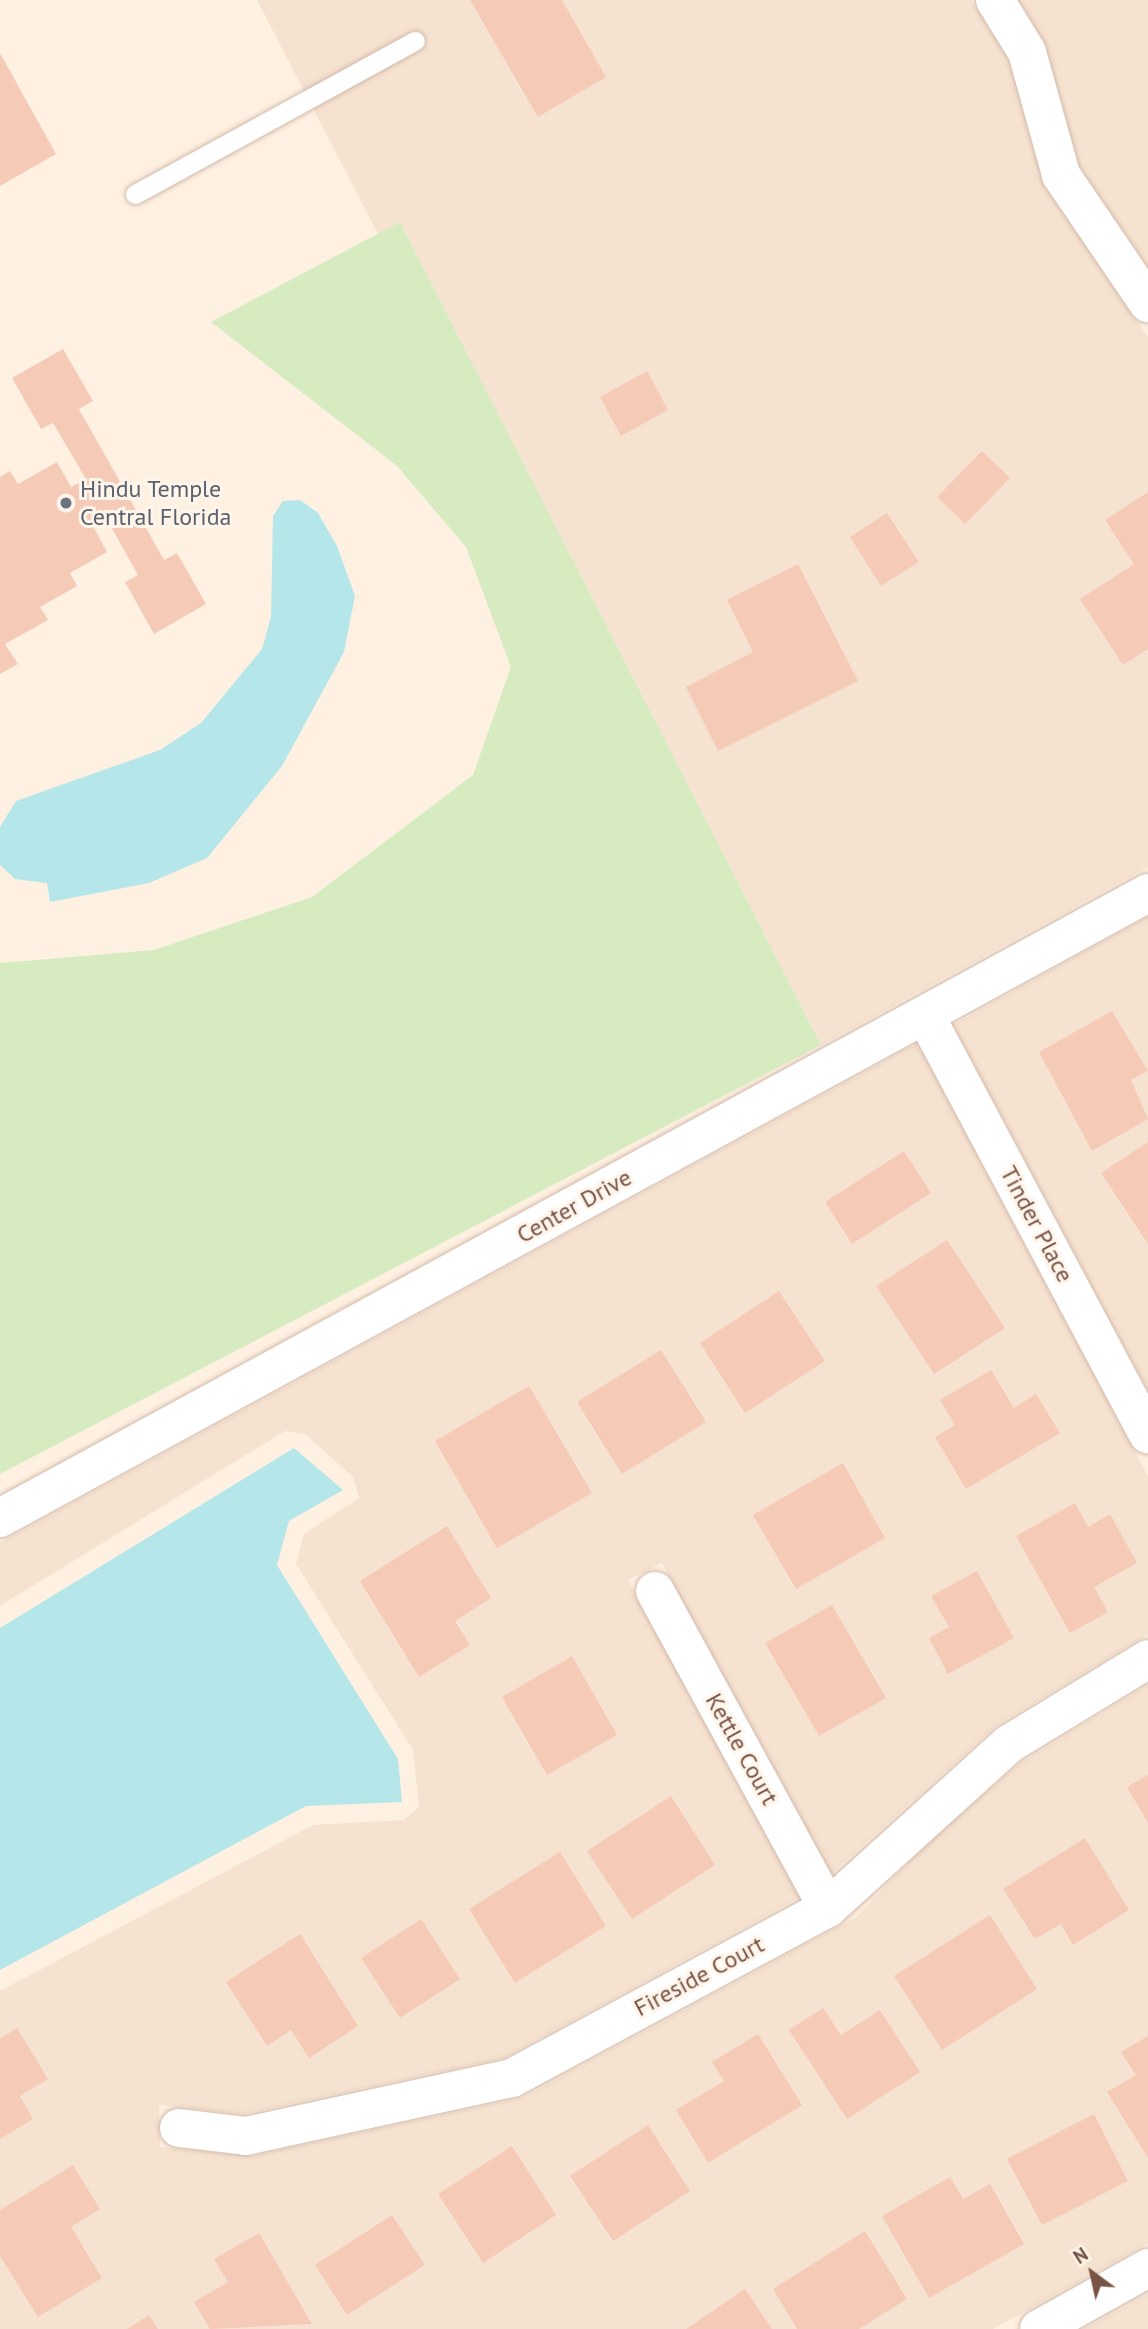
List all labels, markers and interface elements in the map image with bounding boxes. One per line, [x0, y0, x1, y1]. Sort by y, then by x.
place label: Hindu Temple Central Florida [80, 475, 231, 531]
marker: Hindu Temple Central Florida [58, 495, 74, 511]
street label: Tinder Place [994, 1161, 1080, 1287]
street label: Center Drive [512, 1163, 636, 1249]
street label: Kettle Court [700, 1688, 784, 1810]
street label: Fireside Court [629, 1930, 769, 2022]
north arrow [1057, 2238, 1127, 2308]
text: N [1069, 2242, 1092, 2269]

